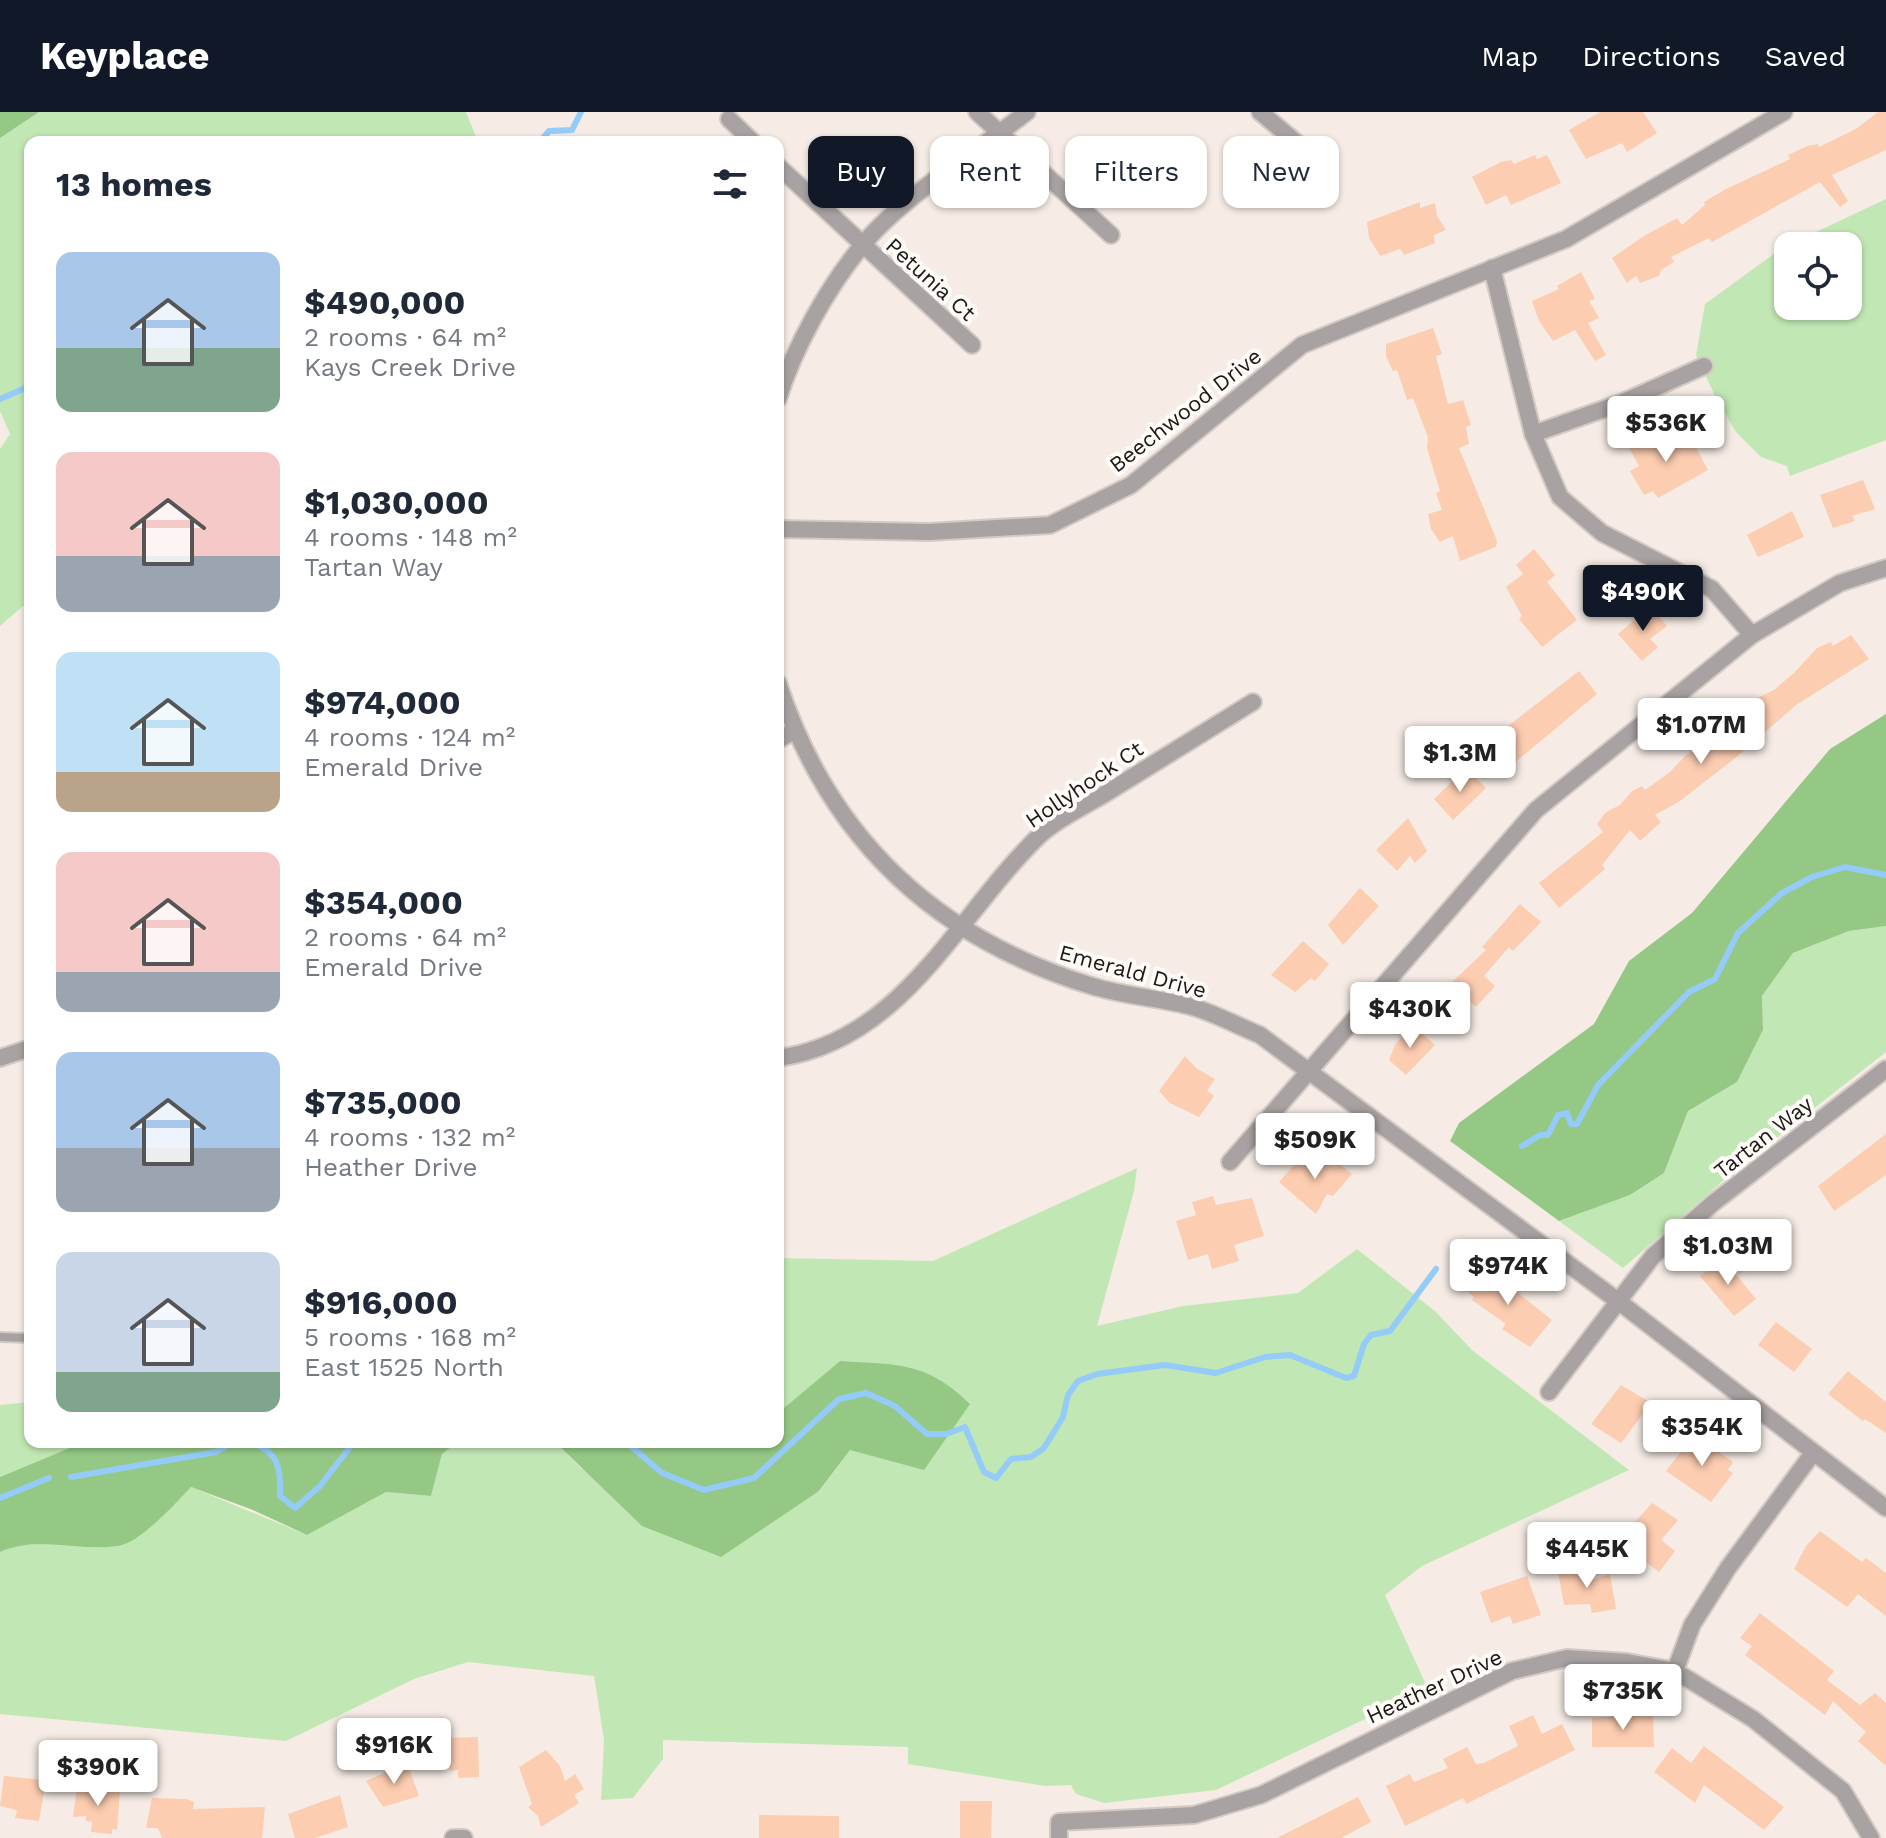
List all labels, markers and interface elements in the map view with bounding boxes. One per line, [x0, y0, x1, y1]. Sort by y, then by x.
text: Keyplace [40, 34, 209, 78]
text: Map [1481, 40, 1538, 73]
text: Directions [1582, 40, 1721, 73]
text: Saved [1765, 40, 1846, 73]
chip: Buy [808, 136, 914, 208]
chip: Rent [930, 136, 1049, 208]
chip: Filters [1065, 136, 1207, 208]
chip: New [1223, 136, 1339, 208]
icon: filters [708, 162, 752, 206]
text: 13 homes [56, 164, 212, 204]
map controls [1774, 232, 1862, 320]
button: locate [1774, 232, 1862, 320]
street label: Petunia Ct [881, 233, 981, 326]
text: $490,000 [304, 282, 466, 322]
icon: home [120, 284, 216, 380]
text: 2 rooms · 64 m² [304, 322, 506, 352]
street label: Beechwood Drive [1104, 343, 1266, 477]
text: Kays Creek Drive [304, 352, 516, 382]
pin: $536K [1610, 396, 1722, 464]
text: $536K [1625, 407, 1707, 437]
text: $1,030,000 [304, 482, 489, 522]
icon: home [120, 484, 216, 580]
text: 4 rooms · 148 m² [304, 522, 517, 552]
text: Tartan Way [304, 552, 443, 582]
pin: $490K [1587, 565, 1699, 633]
text: $490K [1601, 576, 1685, 606]
text: $974,000 [304, 682, 461, 722]
icon: home [120, 684, 216, 780]
pin: $1.07M [1636, 698, 1766, 766]
text: $1.07M [1656, 709, 1746, 739]
text: 4 rooms · 124 m² [304, 722, 515, 752]
pin: $1.3M [1404, 726, 1516, 794]
street label: Hollyhock Ct [1021, 736, 1148, 833]
text: $1.3M [1423, 737, 1497, 767]
text: Emerald Drive [304, 752, 483, 782]
text: $354,000 [304, 882, 463, 922]
icon: home [120, 884, 216, 980]
text: 2 rooms · 64 m² [304, 922, 506, 952]
street label: Emerald Drive [1056, 940, 1209, 1003]
text: Emerald Drive [304, 952, 483, 982]
pin: $430K [1354, 982, 1466, 1050]
text: $430K [1368, 993, 1452, 1023]
text: $735,000 [304, 1082, 462, 1122]
icon: home [120, 1084, 216, 1180]
street label: Tartan Way [1709, 1091, 1818, 1183]
pin: $509K [1259, 1113, 1371, 1181]
text: 4 rooms · 132 m² [304, 1122, 515, 1152]
text: $509K [1274, 1124, 1356, 1154]
text: Heather Drive [304, 1152, 478, 1182]
pin: $1.03M [1663, 1219, 1793, 1287]
text: $1.03M [1683, 1230, 1773, 1260]
pin: $974K [1452, 1239, 1564, 1307]
text: $974K [1468, 1250, 1548, 1280]
text: $916,000 [304, 1282, 458, 1322]
icon: home [120, 1284, 216, 1380]
text: 5 rooms · 168 m² [304, 1322, 516, 1352]
text: East 1525 North [304, 1352, 504, 1382]
pin: $354K [1646, 1400, 1758, 1468]
text: $354K [1661, 1411, 1743, 1441]
pin: $445K [1531, 1522, 1643, 1590]
text: $445K [1545, 1533, 1629, 1563]
street label: Heather Drive [1362, 1644, 1506, 1729]
pin: $735K [1567, 1664, 1679, 1732]
text: $735K [1582, 1675, 1664, 1705]
pin: $916K [338, 1718, 450, 1786]
text: $916K [355, 1729, 433, 1759]
pin: $390K [42, 1740, 154, 1808]
text: $390K [57, 1751, 139, 1781]

